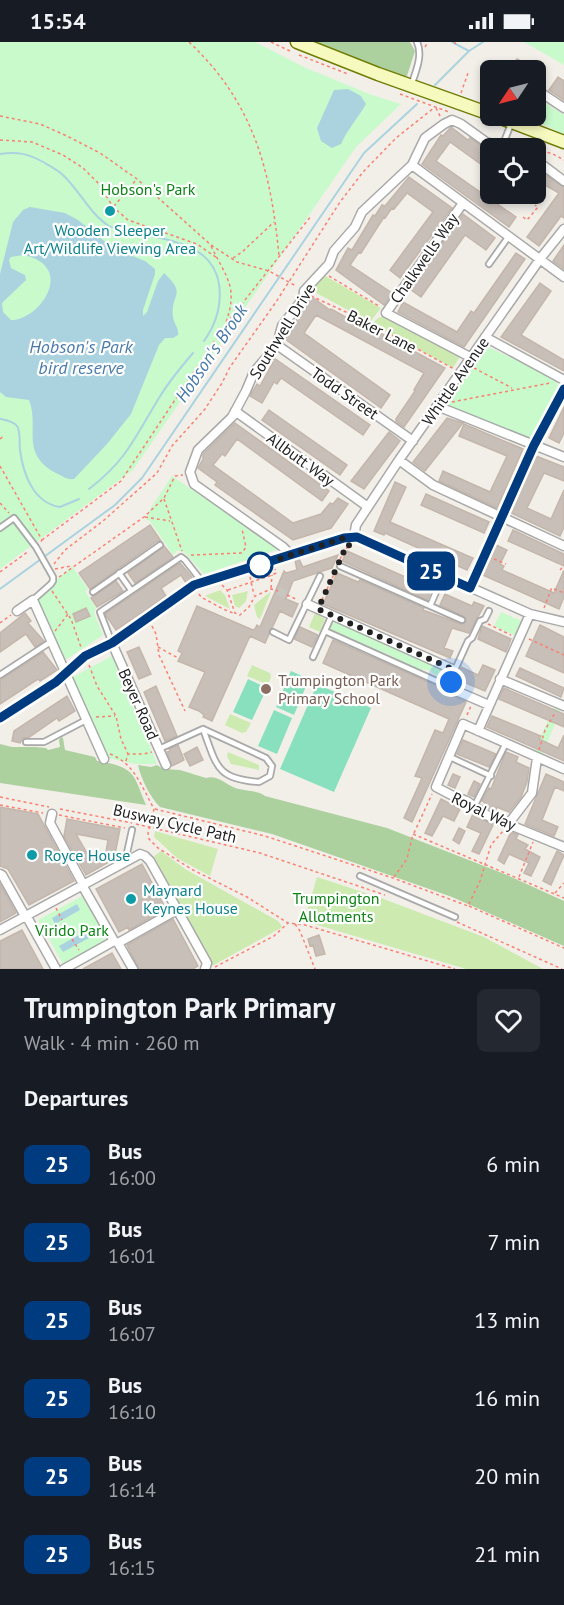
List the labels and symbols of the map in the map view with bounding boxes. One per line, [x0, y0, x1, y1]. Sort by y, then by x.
north arrow [480, 60, 546, 126]
park label: Hobson's Park [101, 179, 196, 199]
marker: Wooden Sleeper Art/Wildlife Viewing Area [103, 204, 117, 218]
street label: Chalkwells Way [385, 208, 463, 307]
place label: Wooden Sleeper Art/Wildlife Viewing Area [24, 220, 196, 258]
street label: Southwell Drive [245, 279, 319, 383]
water label: Hobson's Brook [170, 299, 253, 406]
street label: Baker Lane [344, 305, 420, 357]
street label: Whittle Avenue [417, 333, 493, 429]
water label: Hobson's Park bird reserve [29, 335, 134, 379]
street label: Todd Street [307, 363, 383, 424]
street label: Allbutt Way [263, 428, 339, 491]
unlabelled marker [247, 552, 273, 578]
line badge: 25 [404, 552, 458, 590]
street label: Beyer Road [114, 665, 164, 743]
your location [436, 667, 466, 697]
place label: Trumpington Park Primary School [278, 670, 399, 708]
marker: Trumpington Park Primary School [259, 682, 273, 696]
street label: Royal Way [448, 787, 520, 835]
street label: Busway Cycle Path [111, 799, 239, 847]
place label: Royce House [44, 845, 130, 865]
marker: Royce House [25, 848, 39, 862]
place label: Maynard Keynes House [143, 880, 238, 918]
park label: Trumpington Allotments [292, 888, 380, 926]
marker: Maynard Keynes House [124, 892, 138, 906]
park label: Virido Park [34, 920, 109, 940]

